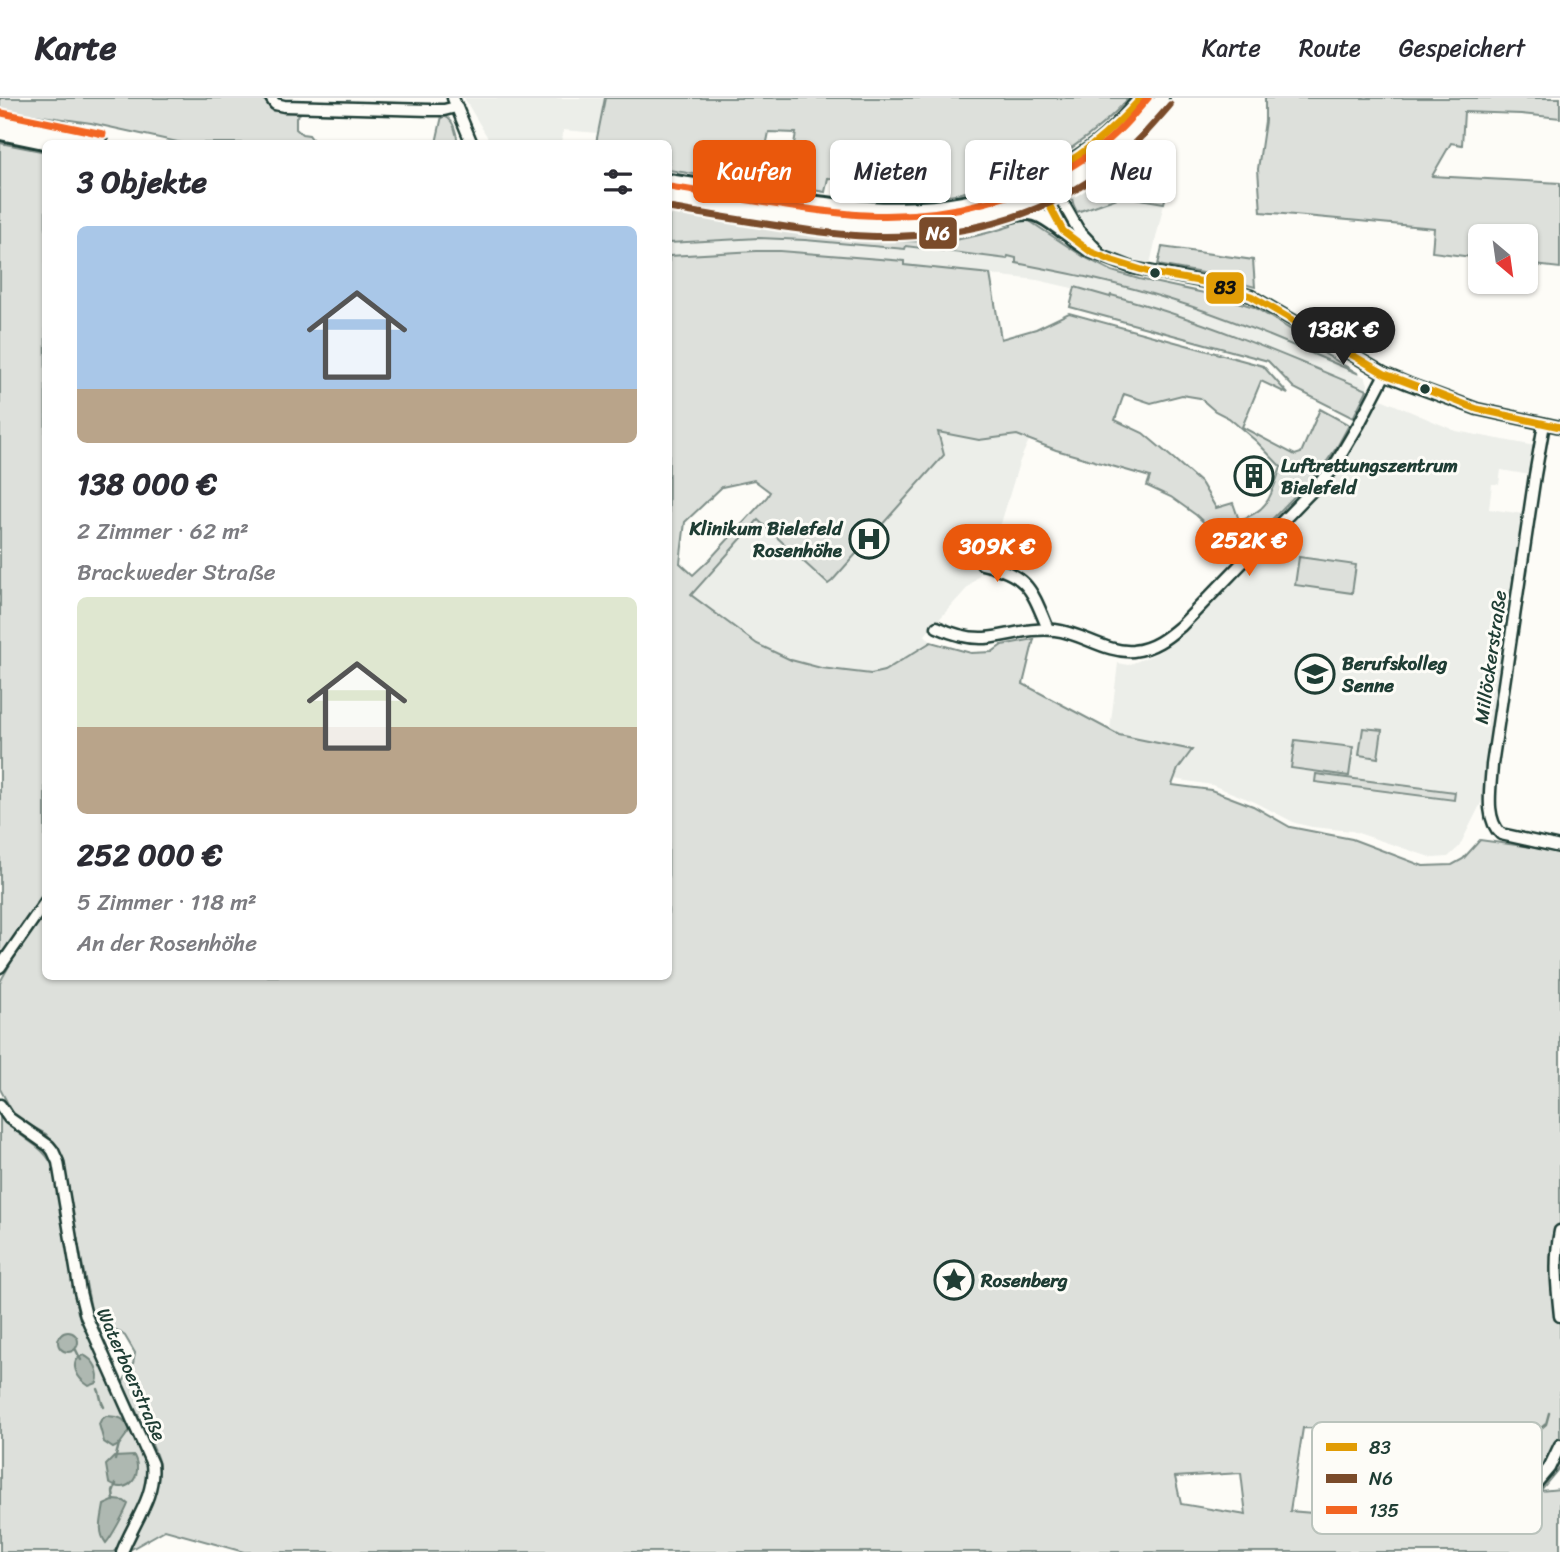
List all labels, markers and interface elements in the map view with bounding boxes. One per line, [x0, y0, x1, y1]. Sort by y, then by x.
text: Karte [35, 19, 117, 77]
text: Karte [1202, 27, 1261, 69]
text: Route [1299, 27, 1361, 69]
text: Gespeichert [1399, 27, 1525, 69]
chip: Kaufen [693, 140, 816, 203]
chip: Mieten [830, 140, 951, 203]
chip: Filter [965, 140, 1072, 203]
chip: Neu [1086, 140, 1176, 203]
text: 3 Objekte [77, 155, 207, 209]
icon: filters [599, 163, 637, 201]
line badge: N6 [918, 216, 958, 250]
text: N6 [925, 217, 950, 250]
north arrow [1468, 224, 1538, 294]
map controls [1468, 224, 1538, 294]
unlabelled marker [1148, 266, 1162, 280]
line badge: 83 [1205, 271, 1245, 305]
text: 83 [1213, 271, 1237, 304]
icon: home [294, 272, 420, 398]
pin: 138K € [1286, 308, 1400, 367]
text: 138K € [1307, 309, 1379, 350]
unlabelled marker [1418, 382, 1432, 396]
place label: Luftrettungszentrum Bielefeld [1281, 449, 1458, 504]
building icon: Luftrettungszentrum Bielefeld [1233, 455, 1275, 497]
text: 138 000 € [77, 457, 217, 511]
text: 2 Zimmer · 62 m² [77, 511, 249, 552]
place label: Klinikum Bielefeld Rosenhöhe [688, 512, 844, 567]
hospital icon: Klinikum Bielefeld Rosenhöhe [848, 518, 890, 560]
pin: 252K € [1192, 518, 1306, 578]
text: 252K € [1211, 520, 1287, 561]
pin: 309K € [940, 524, 1054, 584]
text: 309K € [959, 526, 1035, 567]
text: Brackweder Straße [77, 552, 276, 593]
street label: Millöckerstraße [1465, 588, 1516, 726]
icon: home [294, 643, 420, 769]
place label: Berufskolleg Senne [1341, 647, 1448, 702]
school or university icon: Berufskolleg Senne [1294, 653, 1336, 695]
text: 252 000 € [77, 828, 222, 882]
text: 5 Zimmer · 118 m² [77, 882, 257, 923]
text: An der Rosenhöhe [77, 923, 257, 964]
place icon: Rosenberg [933, 1259, 975, 1301]
place label: Rosenberg [980, 1264, 1068, 1297]
street label: Waterboerstraße [87, 1302, 176, 1446]
legend [1312, 1422, 1542, 1534]
text: 83 [1369, 1431, 1391, 1464]
text: N6 [1369, 1462, 1393, 1495]
text: 135 [1369, 1494, 1400, 1527]

